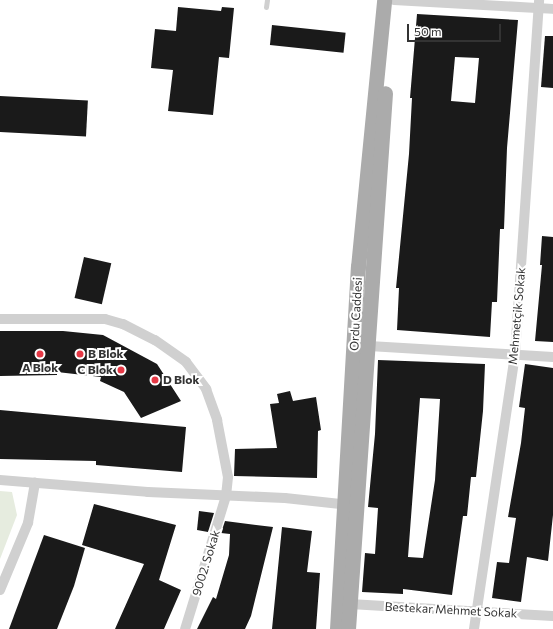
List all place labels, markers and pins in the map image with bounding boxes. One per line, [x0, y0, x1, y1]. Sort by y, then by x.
place label: B Blok [88, 347, 124, 361]
marker: A Blok [35, 349, 45, 359]
marker: B Blok [75, 349, 85, 359]
place label: A Blok [22, 361, 58, 375]
place label: C Blok [77, 363, 113, 377]
marker: C Blok [116, 365, 126, 375]
place label: D Blok [163, 373, 199, 387]
marker: D Blok [150, 375, 160, 385]

